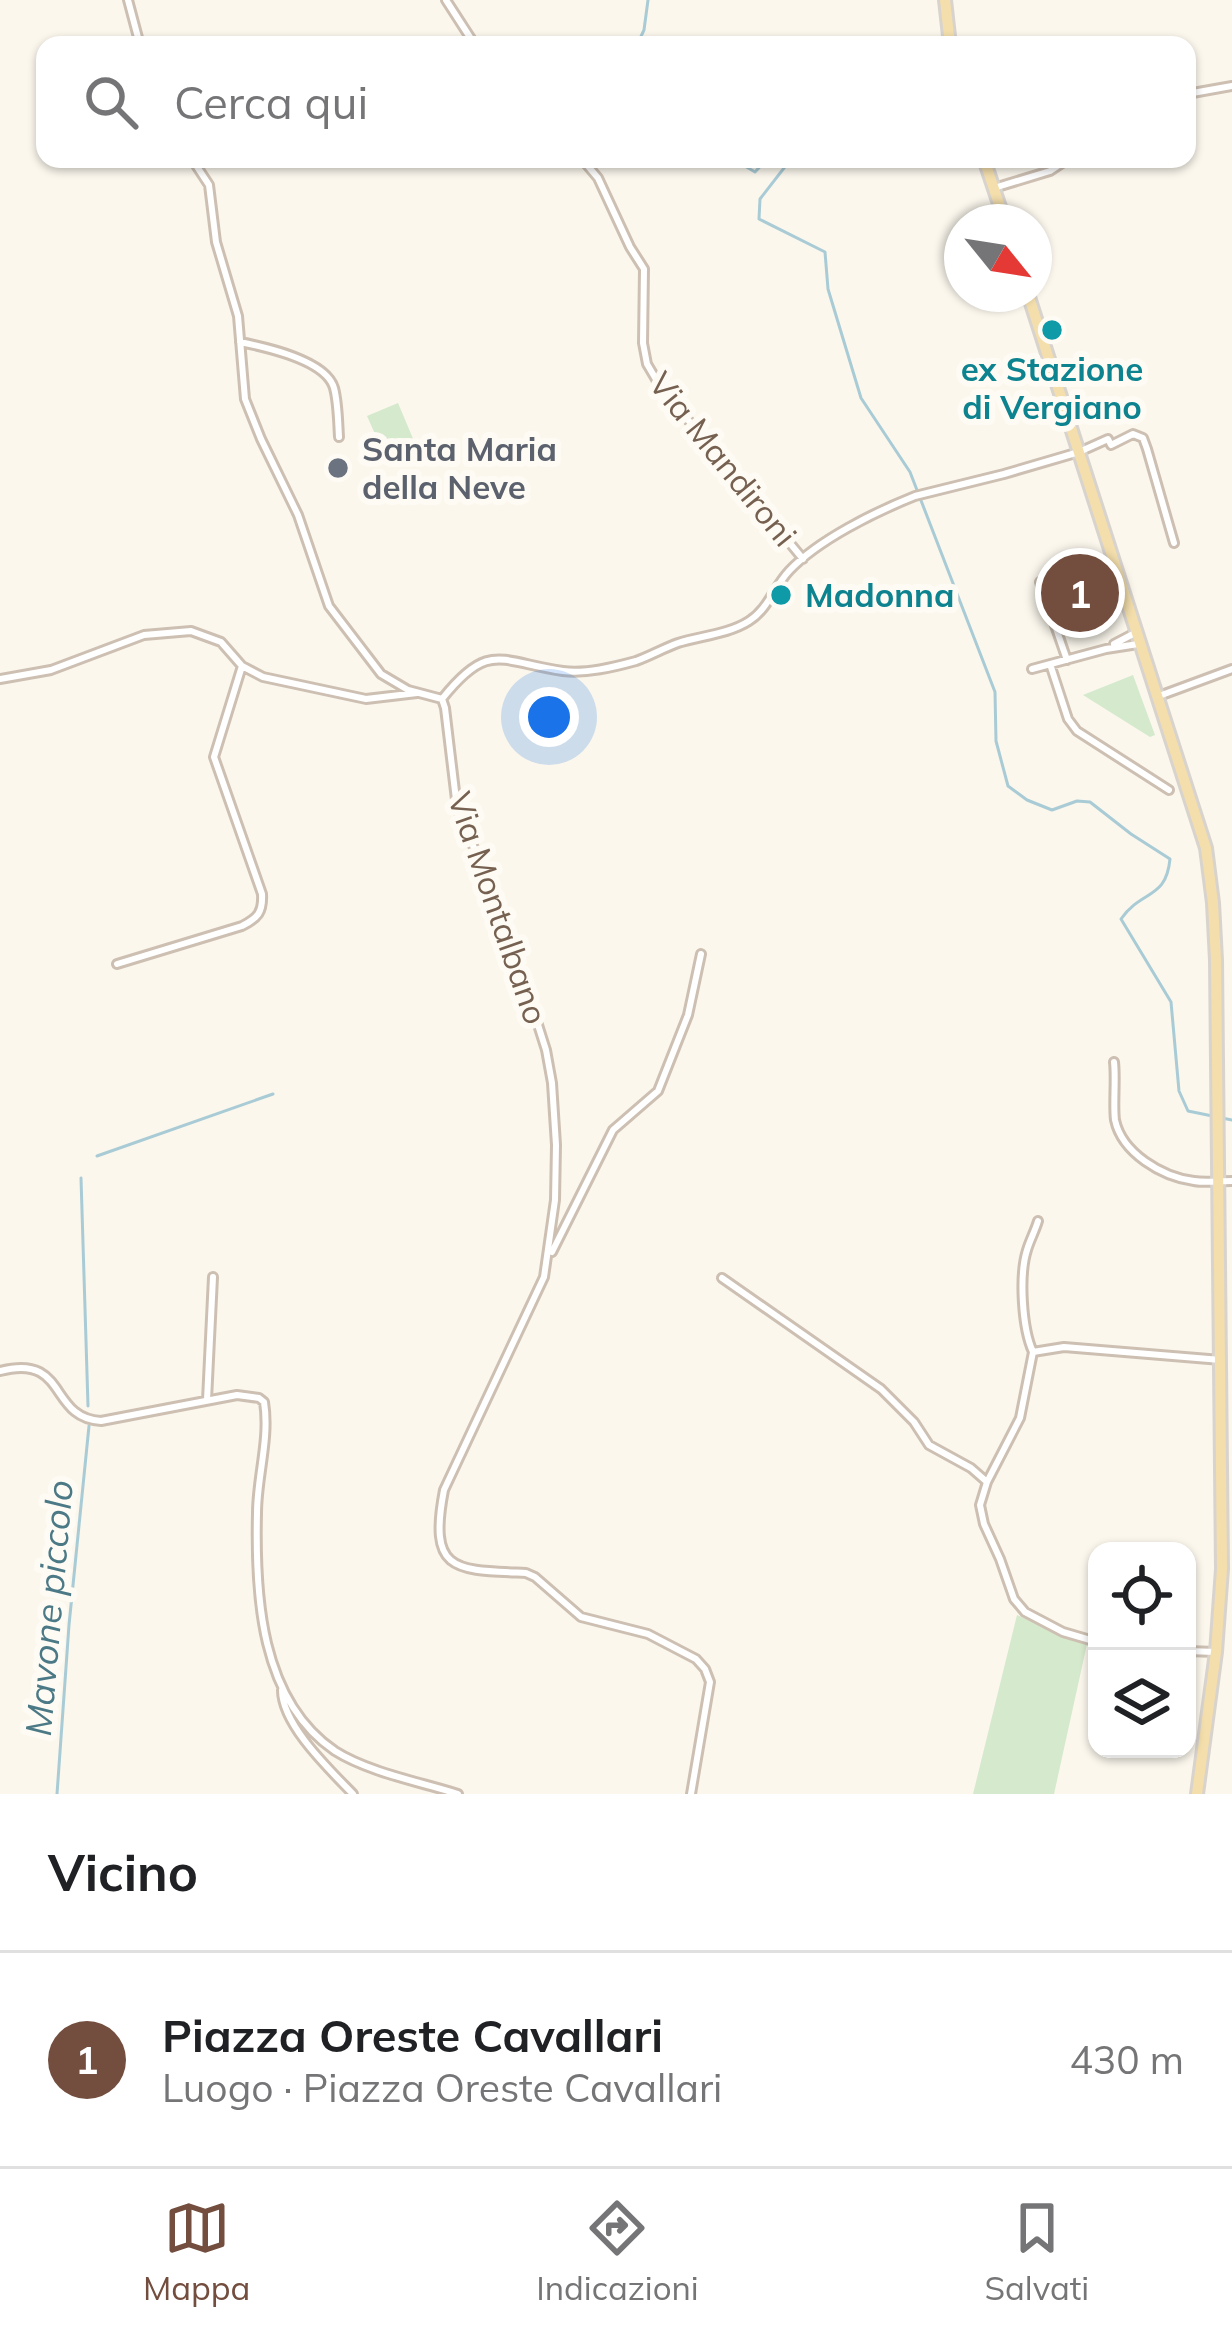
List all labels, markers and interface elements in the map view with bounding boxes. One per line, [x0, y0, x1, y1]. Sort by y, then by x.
search box [36, 36, 1196, 168]
icon: search [78, 69, 144, 135]
text: Cerca qui [174, 74, 368, 130]
north arrow [944, 204, 1052, 312]
marker: ex Stazione di Vergiano [1039, 317, 1065, 343]
place label: ex Stazione di Vergiano [961, 348, 1143, 427]
street label: Via Mandironi [641, 363, 806, 554]
place label: Santa Maria della Neve [362, 428, 557, 507]
marker: Santa Maria della Neve [325, 455, 351, 481]
pin: 1 [1041, 548, 1119, 638]
place label: Madonna [805, 574, 954, 615]
marker: Madonna [768, 582, 794, 608]
your location [519, 687, 579, 747]
street label: Via Montalbano [440, 786, 557, 1029]
water label: Mavone piccolo [15, 1478, 82, 1738]
map controls [1088, 1542, 1196, 1758]
button: locate [1088, 1542, 1196, 1650]
button: layers [1088, 1650, 1196, 1758]
text: Vicino [48, 1840, 198, 1904]
text: Piazza Oreste Cavallari [162, 2007, 663, 2063]
text: 1 [75, 2035, 99, 2084]
text: 430 m [1069, 2035, 1184, 2084]
text: Luogo · Piazza Oreste Cavallari [162, 2063, 722, 2112]
tab: Mappa [143, 2195, 250, 2308]
tab: Indicazioni [536, 2195, 699, 2308]
tab: Salvati [984, 2195, 1089, 2308]

